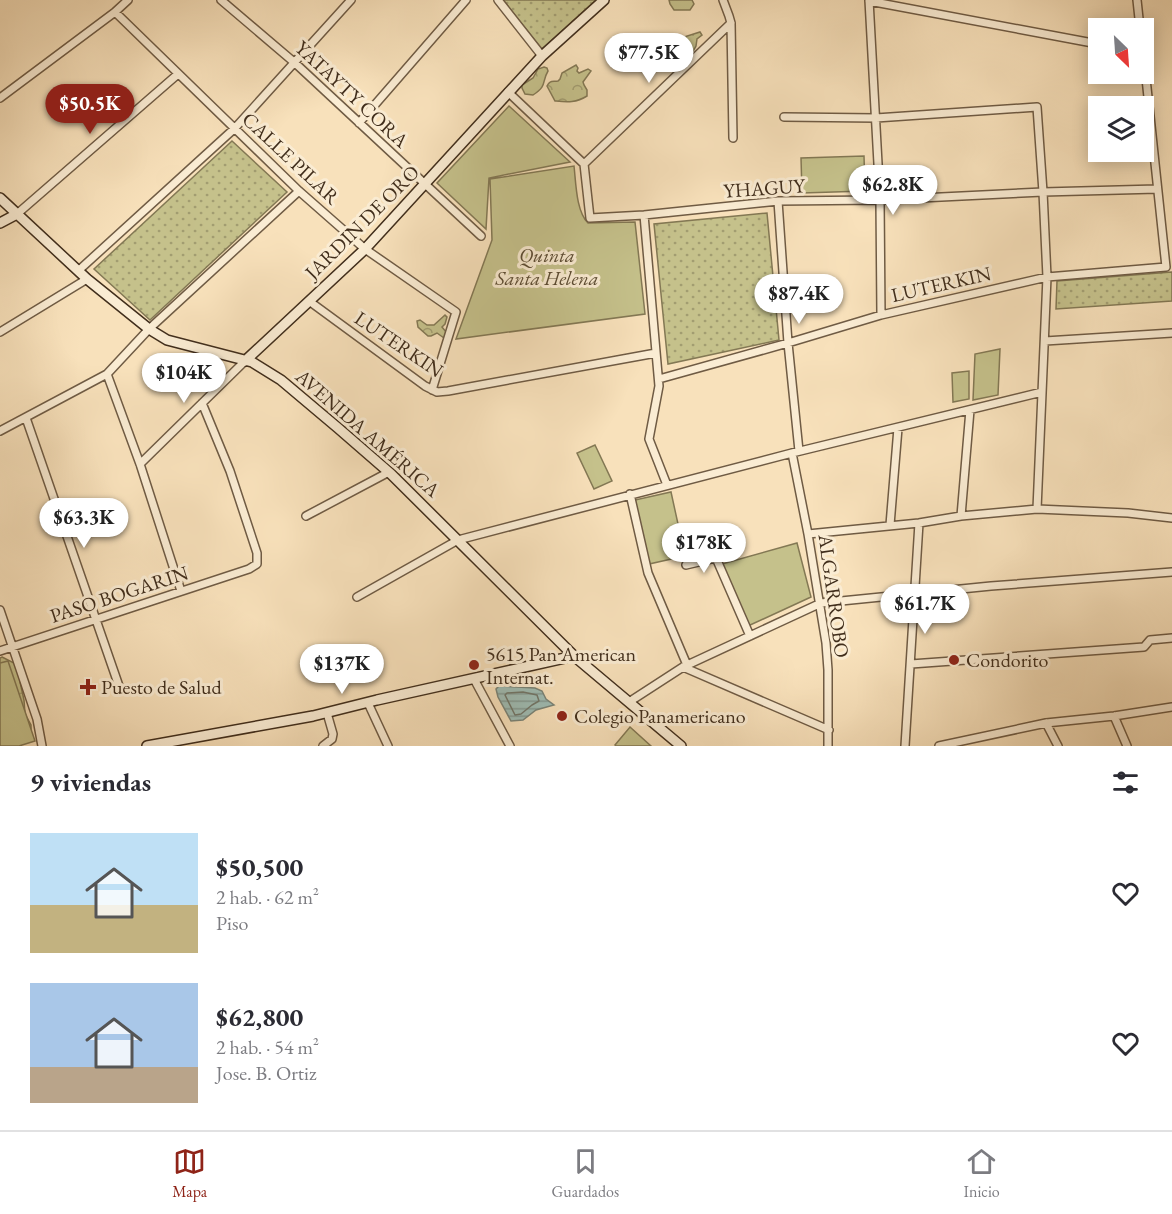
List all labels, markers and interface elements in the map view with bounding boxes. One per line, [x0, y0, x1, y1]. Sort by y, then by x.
north arrow [1088, 18, 1154, 84]
map controls [1088, 18, 1154, 162]
pin: $77.5K [600, 33, 698, 84]
street label: YATAYTY CORA [290, 35, 414, 153]
text: $77.5K [618, 39, 680, 65]
pin: $50.5K [41, 84, 139, 135]
text: $50.5K [59, 90, 121, 116]
button: layers [1088, 96, 1154, 162]
street label: CALLE PILAR [237, 106, 346, 210]
street label: JARDIN DE ORO [298, 159, 425, 286]
pin: $62.8K [844, 165, 942, 216]
text: $62.8K [862, 171, 924, 197]
street label: YHAGUY [722, 172, 807, 204]
park label: Quinta Santa Helena [494, 242, 599, 291]
street label: LUTERKIN [889, 260, 994, 308]
pin: $87.4K [750, 274, 848, 325]
text: $87.4K [768, 280, 830, 306]
street label: LUTERKIN [350, 305, 449, 383]
pin: $104K [142, 353, 226, 404]
text: $104K [156, 359, 212, 385]
street label: AVENIDA AMÉRICA [290, 363, 446, 503]
pin: $63.3K [35, 498, 133, 549]
text: $63.3K [53, 504, 115, 530]
pin: $178K [662, 523, 746, 574]
text: $178K [676, 529, 732, 555]
street label: ALGARROBO [812, 531, 856, 660]
street label: PASO BOGARIN [47, 559, 192, 629]
pin: $61.7K [876, 584, 974, 635]
text: $61.7K [894, 590, 956, 616]
place label: 5615 Pan American Internat. [486, 641, 637, 690]
pin: $137K [300, 644, 384, 695]
place label: Condorito [966, 647, 1049, 673]
text: $137K [314, 650, 370, 676]
marker: Condorito [947, 653, 961, 667]
marker: 5615 Pan American Internat. [467, 658, 481, 672]
place label: Puesto de Salud [101, 674, 223, 700]
marker: Puesto de Salud [79, 678, 97, 696]
place label: Colegio Panamericano [574, 703, 746, 729]
marker: Colegio Panamericano [555, 709, 569, 723]
text: 9 viviendas [30, 765, 151, 799]
icon: filters [1109, 766, 1142, 799]
text: $50,500 [216, 850, 303, 884]
icon: home [78, 857, 150, 929]
icon: heart [1109, 877, 1142, 910]
text: 2 hab. · 62 m² [216, 884, 319, 910]
text: Piso [216, 910, 248, 936]
text: $62,800 [216, 1000, 303, 1034]
icon: home [78, 1007, 150, 1079]
icon: heart [1109, 1027, 1142, 1060]
text: 2 hab. · 54 m² [216, 1034, 319, 1060]
text: Jose. B. Ortiz [216, 1060, 317, 1086]
tab: Mapa [172, 1145, 207, 1202]
tab: Guardados [552, 1145, 619, 1202]
tab: Inicio [964, 1145, 1000, 1202]

